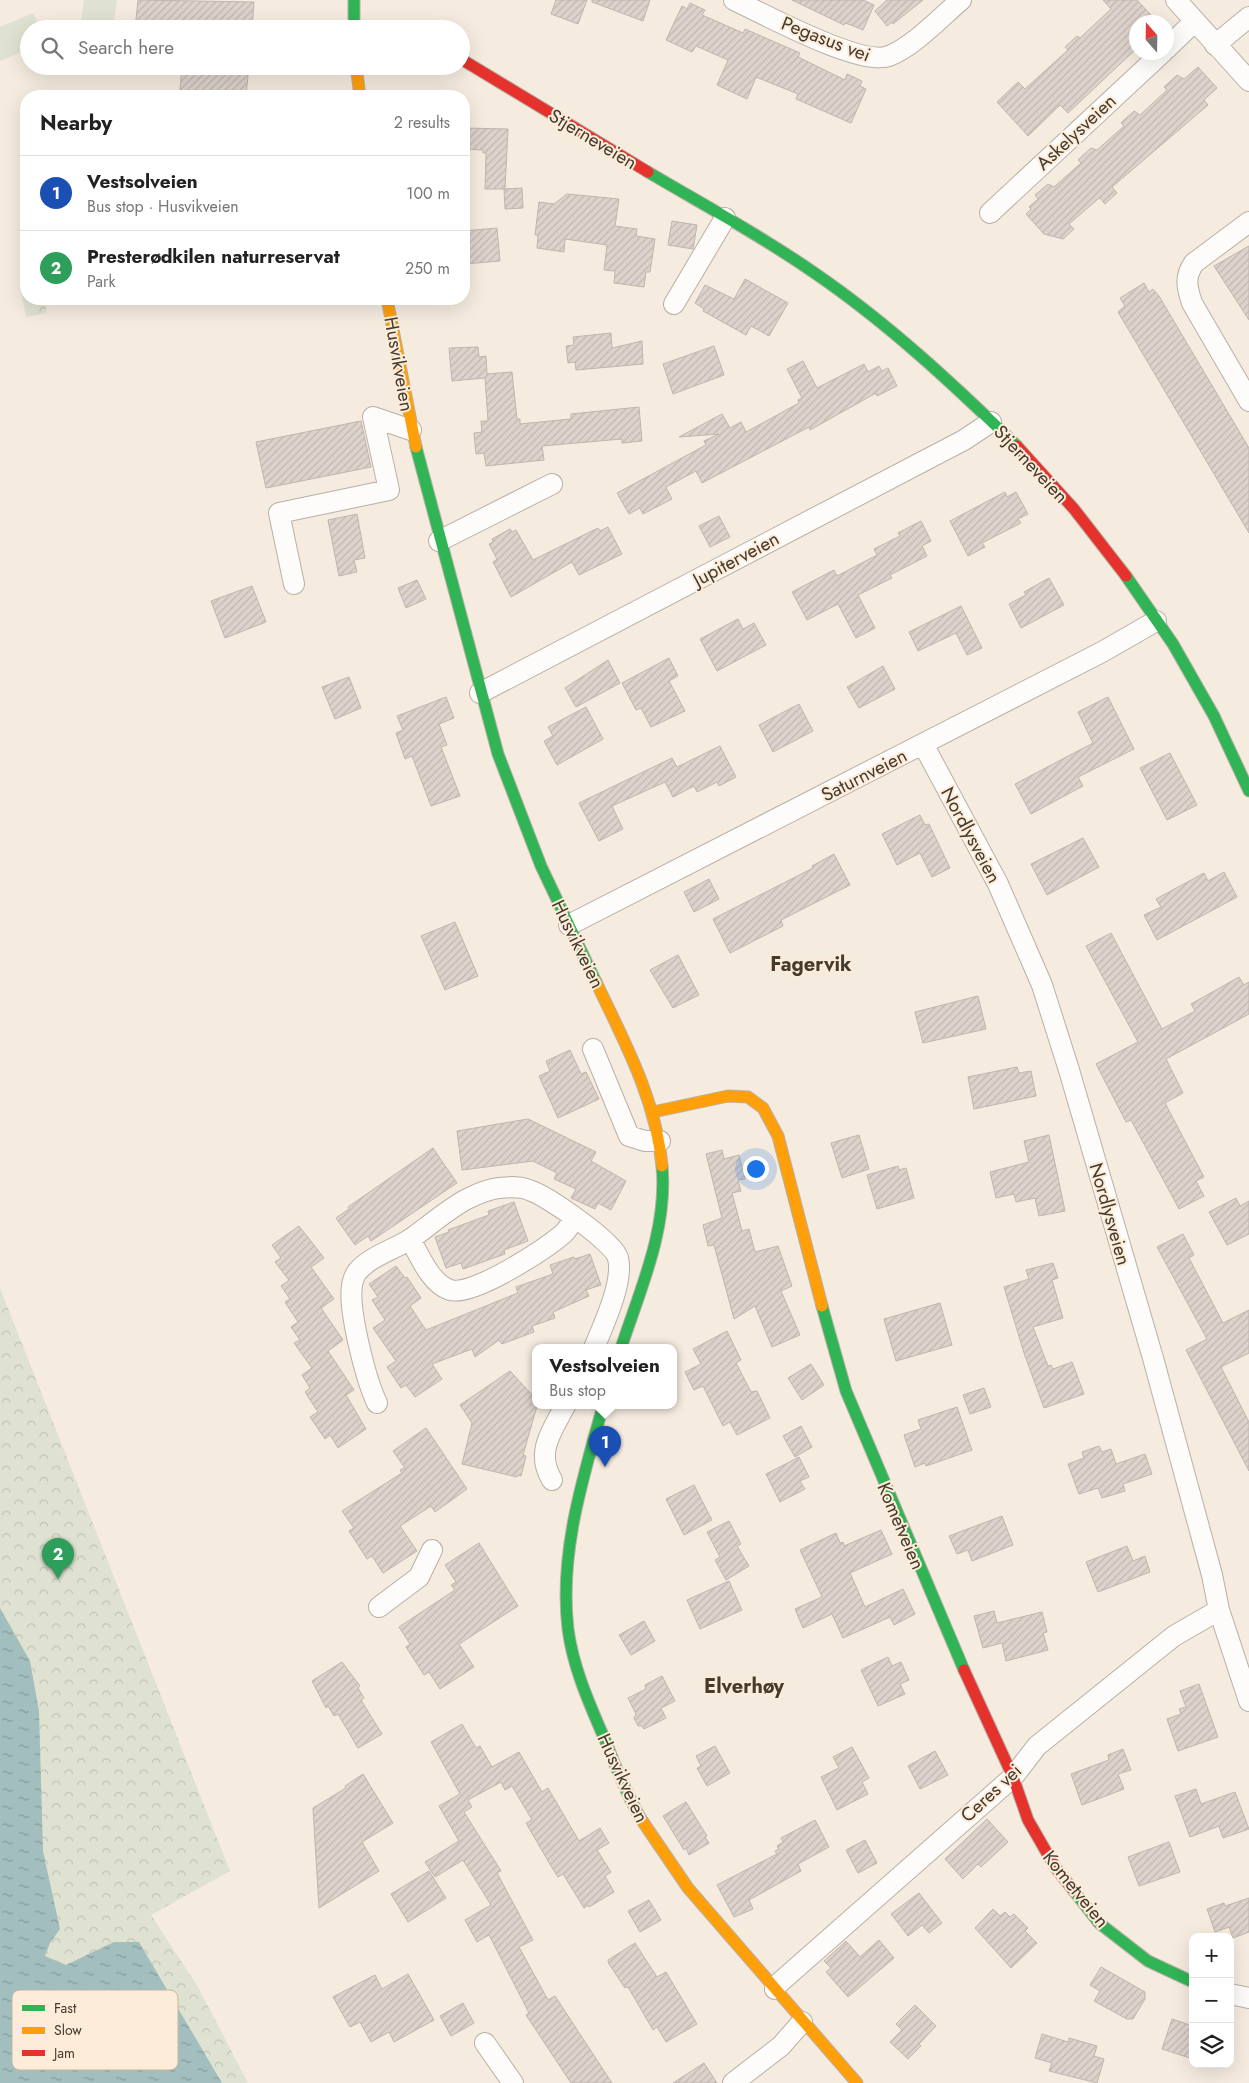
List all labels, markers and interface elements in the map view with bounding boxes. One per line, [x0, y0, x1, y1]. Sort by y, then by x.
street label: Pegasus vei [778, 10, 874, 68]
north arrow [1129, 15, 1174, 60]
search box [20, 20, 470, 75]
icon: search [38, 34, 66, 62]
text: Search here [78, 34, 174, 61]
street label: Askelysveien [1030, 88, 1122, 176]
street label: Stjerneveien [544, 102, 642, 176]
text: Nearby [40, 108, 112, 138]
text: 2 results [394, 111, 450, 134]
text: Vestsolveien [87, 168, 198, 195]
text: 1 [52, 182, 60, 205]
text: 100 m [406, 182, 450, 205]
text: Bus stop · Husvikveien [87, 195, 239, 218]
text: Presterødkilen naturreservat [87, 243, 340, 270]
text: 2 [51, 257, 61, 280]
text: 250 m [405, 257, 450, 280]
text: Park [87, 270, 116, 293]
street label: Husvikveien [377, 315, 421, 413]
street label: Stjerneveien [988, 419, 1074, 509]
street label: Jupiterveien [685, 525, 784, 594]
street label: Saturnveien [816, 742, 912, 808]
street label: Nordlysveien [934, 782, 1008, 888]
street label: Husvikveien [545, 895, 611, 993]
district label: Fagervik [770, 950, 852, 979]
your location [743, 1156, 769, 1182]
street label: Nordlysveien [1083, 1160, 1137, 1268]
popup [532, 1344, 677, 1409]
text: Vestsolveien [549, 1352, 660, 1379]
text: Bus stop [549, 1379, 606, 1402]
pin: 1 [589, 1426, 621, 1467]
street label: Kometveien [871, 1478, 931, 1574]
pin: 2 [42, 1538, 74, 1579]
district label: Elverhøy [704, 1672, 784, 1701]
street label: Husvikveien [591, 1729, 655, 1827]
street label: Ceres vei [954, 1758, 1028, 1828]
street label: Kometveien [1036, 1845, 1116, 1933]
map controls [1189, 1933, 1234, 2068]
button: + [1189, 1933, 1234, 1978]
button: − [1189, 1978, 1234, 2023]
legend [12, 1990, 178, 2070]
text: Fast [54, 1998, 77, 2018]
text: Slow [54, 2020, 82, 2040]
button: layers [1189, 2023, 1234, 2068]
text: Jam [52, 2043, 75, 2063]

